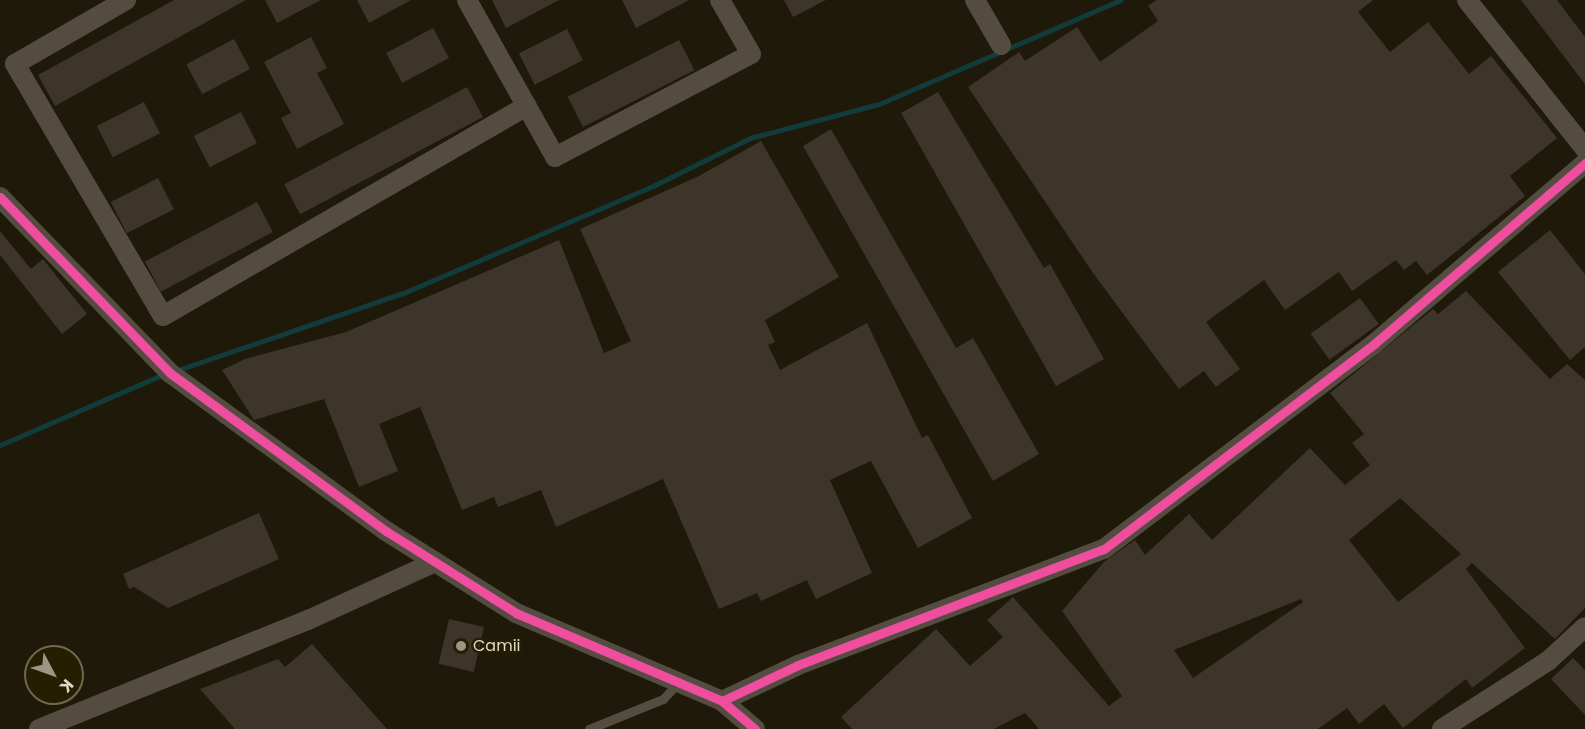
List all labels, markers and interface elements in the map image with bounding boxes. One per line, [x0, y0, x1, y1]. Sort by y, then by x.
place label: Camii [473, 636, 521, 656]
marker: Camii [454, 639, 468, 653]
north arrow [24, 645, 84, 705]
text: K [54, 674, 79, 698]

